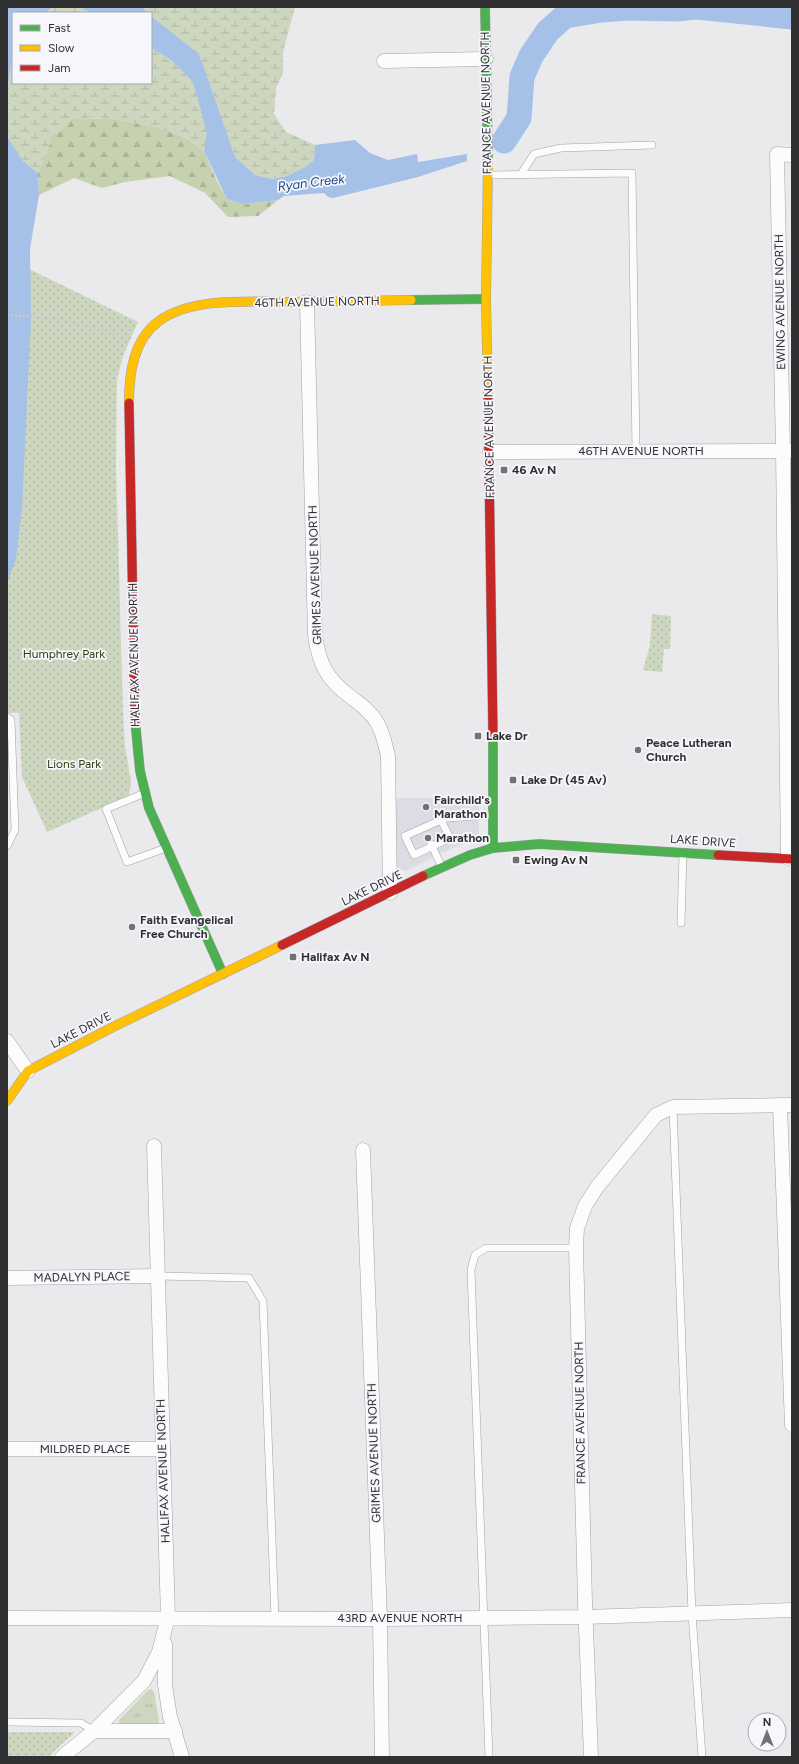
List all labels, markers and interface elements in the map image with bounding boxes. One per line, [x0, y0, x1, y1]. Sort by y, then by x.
legend [12, 12, 152, 84]
text: Fast [48, 21, 71, 35]
street label: FRANCE AVENUE NORTH [478, 32, 494, 174]
text: Slow [48, 41, 75, 55]
text: Jam [48, 61, 71, 75]
water label: Ryan Creek [277, 171, 346, 194]
street label: EWING AVENUE NORTH [772, 234, 788, 370]
street label: 46TH AVENUE NORTH [254, 294, 380, 310]
street label: FRANCE AVENUE NORTH [481, 356, 497, 498]
street label: 46TH AVENUE NORTH [578, 444, 704, 458]
place label: 46 Av N [512, 463, 556, 477]
marker: 46 Av N [499, 465, 509, 475]
street label: GRIMES AVENUE NORTH [306, 505, 324, 645]
street label: HALIFAX AVENUE NORTH [126, 583, 142, 727]
park label: Humphrey Park [23, 647, 105, 661]
place label: Lake Dr [486, 729, 528, 743]
marker: Lake Dr [473, 731, 483, 741]
place label: Peace Lutheran Church [646, 736, 732, 764]
marker: Peace Lutheran Church [633, 745, 643, 755]
park label: Lions Park [47, 757, 101, 771]
place label: Lake Dr (45 Av) [521, 773, 607, 787]
marker: Lake Dr (45 Av) [508, 775, 518, 785]
place label: Fairchild's Marathon [434, 793, 490, 821]
marker: Fairchild's Marathon [421, 802, 431, 812]
place label: Marathon [436, 831, 489, 845]
street label: LAKE DRIVE [669, 832, 737, 850]
marker: Marathon [423, 833, 433, 843]
place label: Ewing Av N [524, 853, 588, 867]
marker: Ewing Av N [511, 855, 521, 865]
street label: LAKE DRIVE [339, 867, 405, 909]
place label: Faith Evangelical Free Church [140, 913, 233, 941]
marker: Faith Evangelical Free Church [127, 922, 137, 932]
place label: Halifax Av N [301, 950, 370, 964]
marker: Halifax Av N [288, 952, 298, 962]
street label: LAKE DRIVE [48, 1009, 114, 1051]
street label: MADALYN PLACE [33, 1269, 131, 1285]
street label: FRANCE AVENUE NORTH [572, 1342, 588, 1484]
street label: GRIMES AVENUE NORTH [365, 1383, 383, 1523]
street label: HALIFAX AVENUE NORTH [153, 1399, 173, 1543]
street label: MILDRED PLACE [40, 1442, 130, 1456]
street label: 43RD AVENUE NORTH [337, 1611, 463, 1625]
north arrow [747, 1712, 787, 1752]
text: N [763, 1716, 771, 1729]

